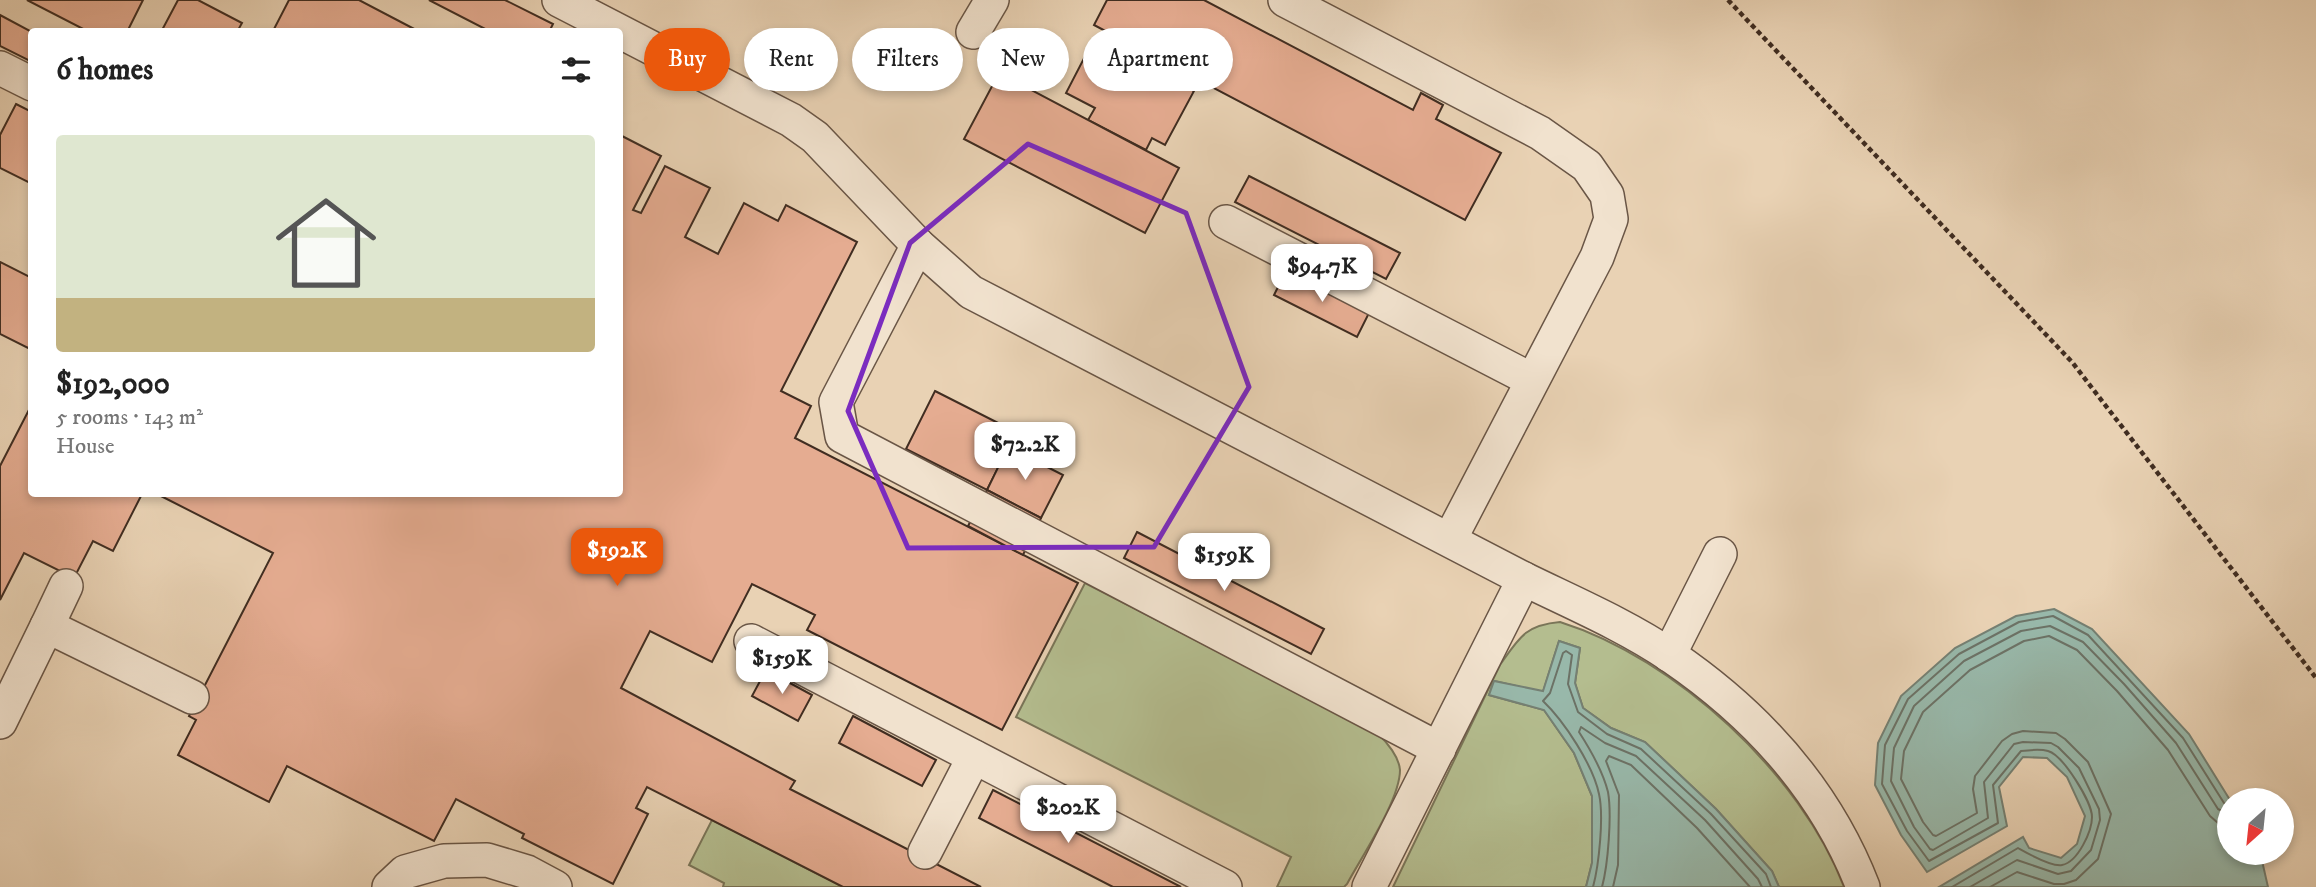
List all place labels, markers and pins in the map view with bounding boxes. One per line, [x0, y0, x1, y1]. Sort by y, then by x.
pin: $94.7K [1265, 244, 1379, 304]
pin: $72.2K [968, 422, 1082, 482]
pin: $192K [568, 528, 666, 588]
pin: $159K [1175, 534, 1273, 593]
pin: $159K [733, 636, 831, 696]
pin: $202K [1019, 786, 1117, 845]

